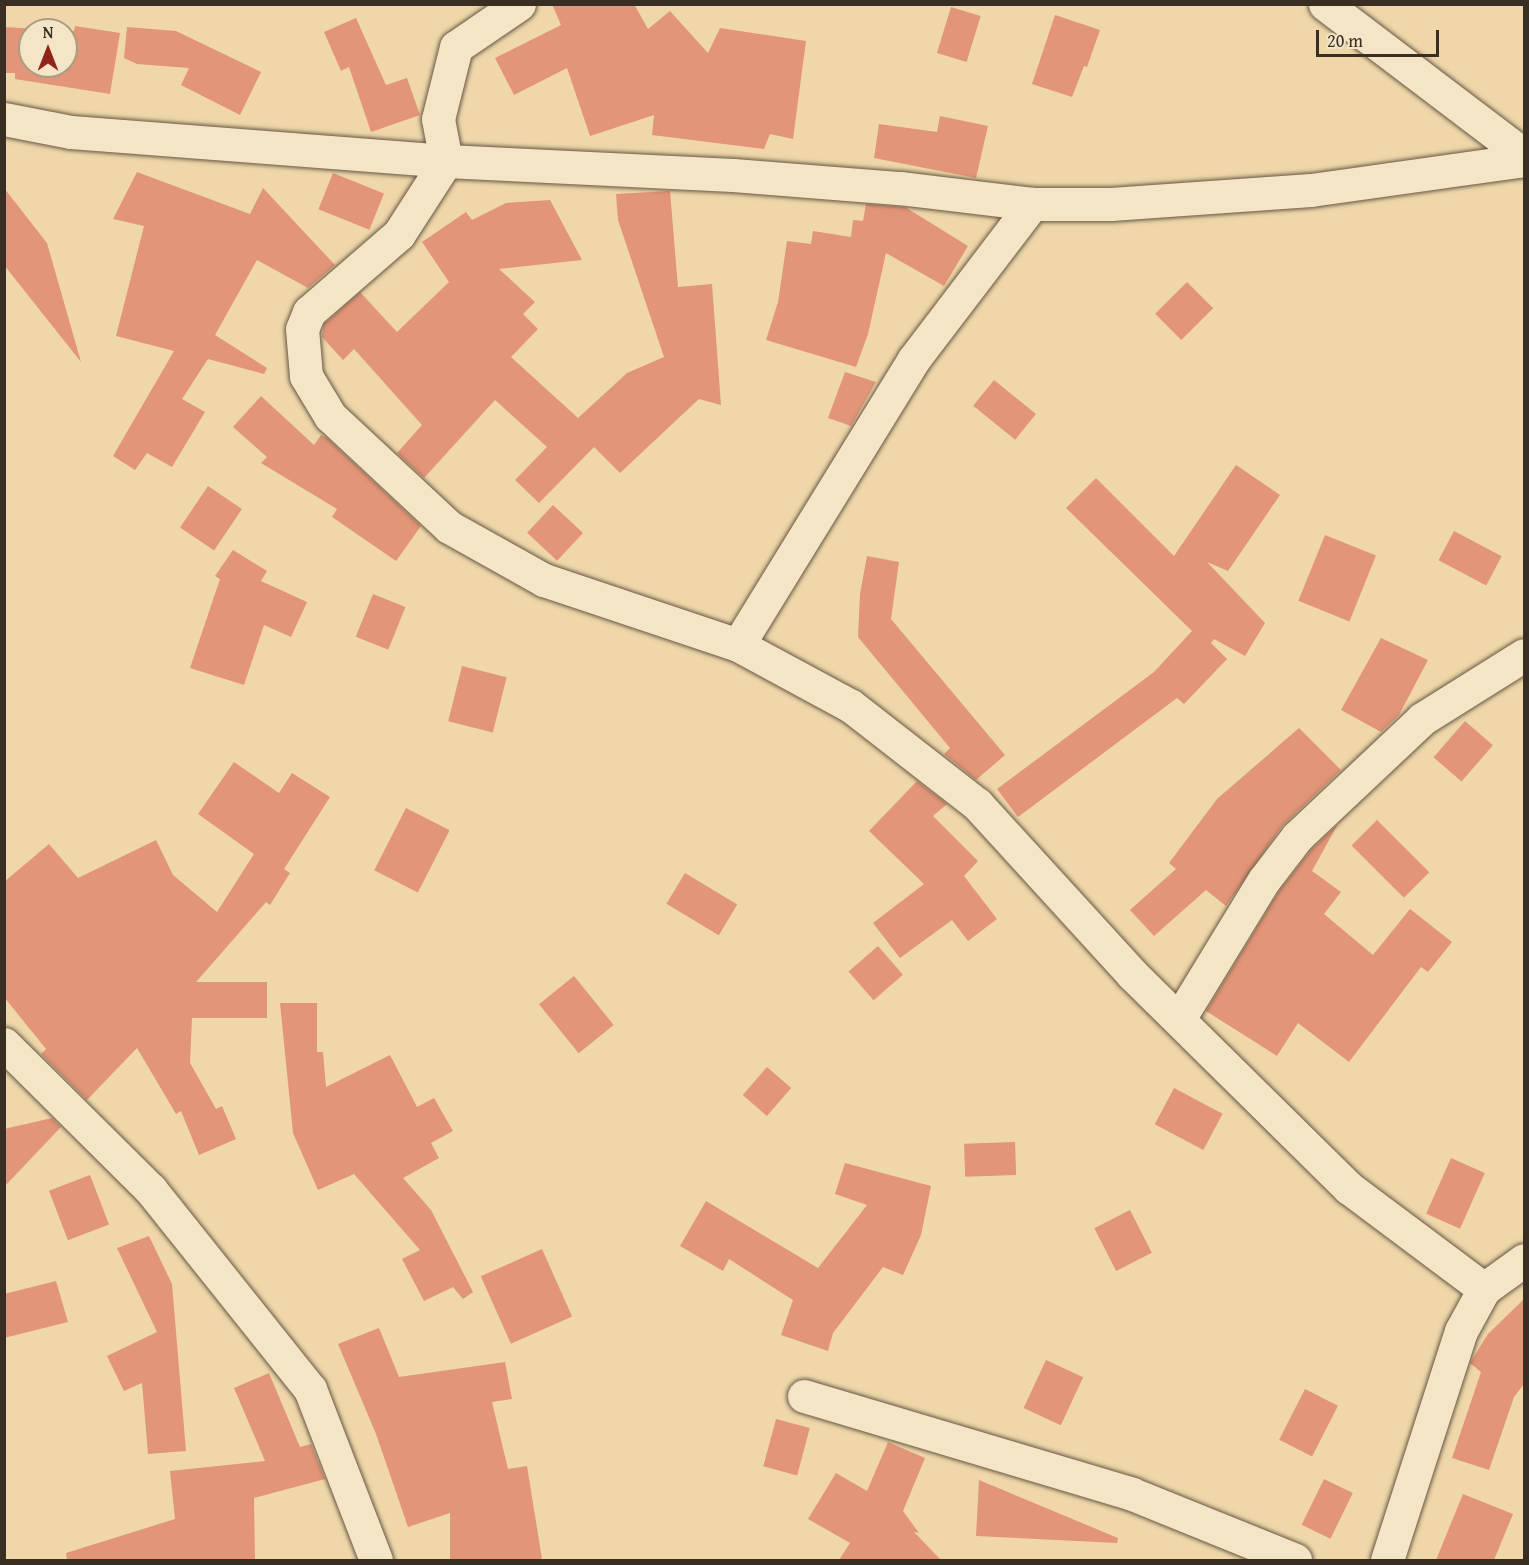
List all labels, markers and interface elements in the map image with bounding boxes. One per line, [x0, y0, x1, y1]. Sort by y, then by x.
north arrow [18, 18, 78, 78]
scale bar [1319, 18, 1442, 56]
text: N [43, 20, 53, 44]
text: 20 m [1327, 27, 1363, 54]

